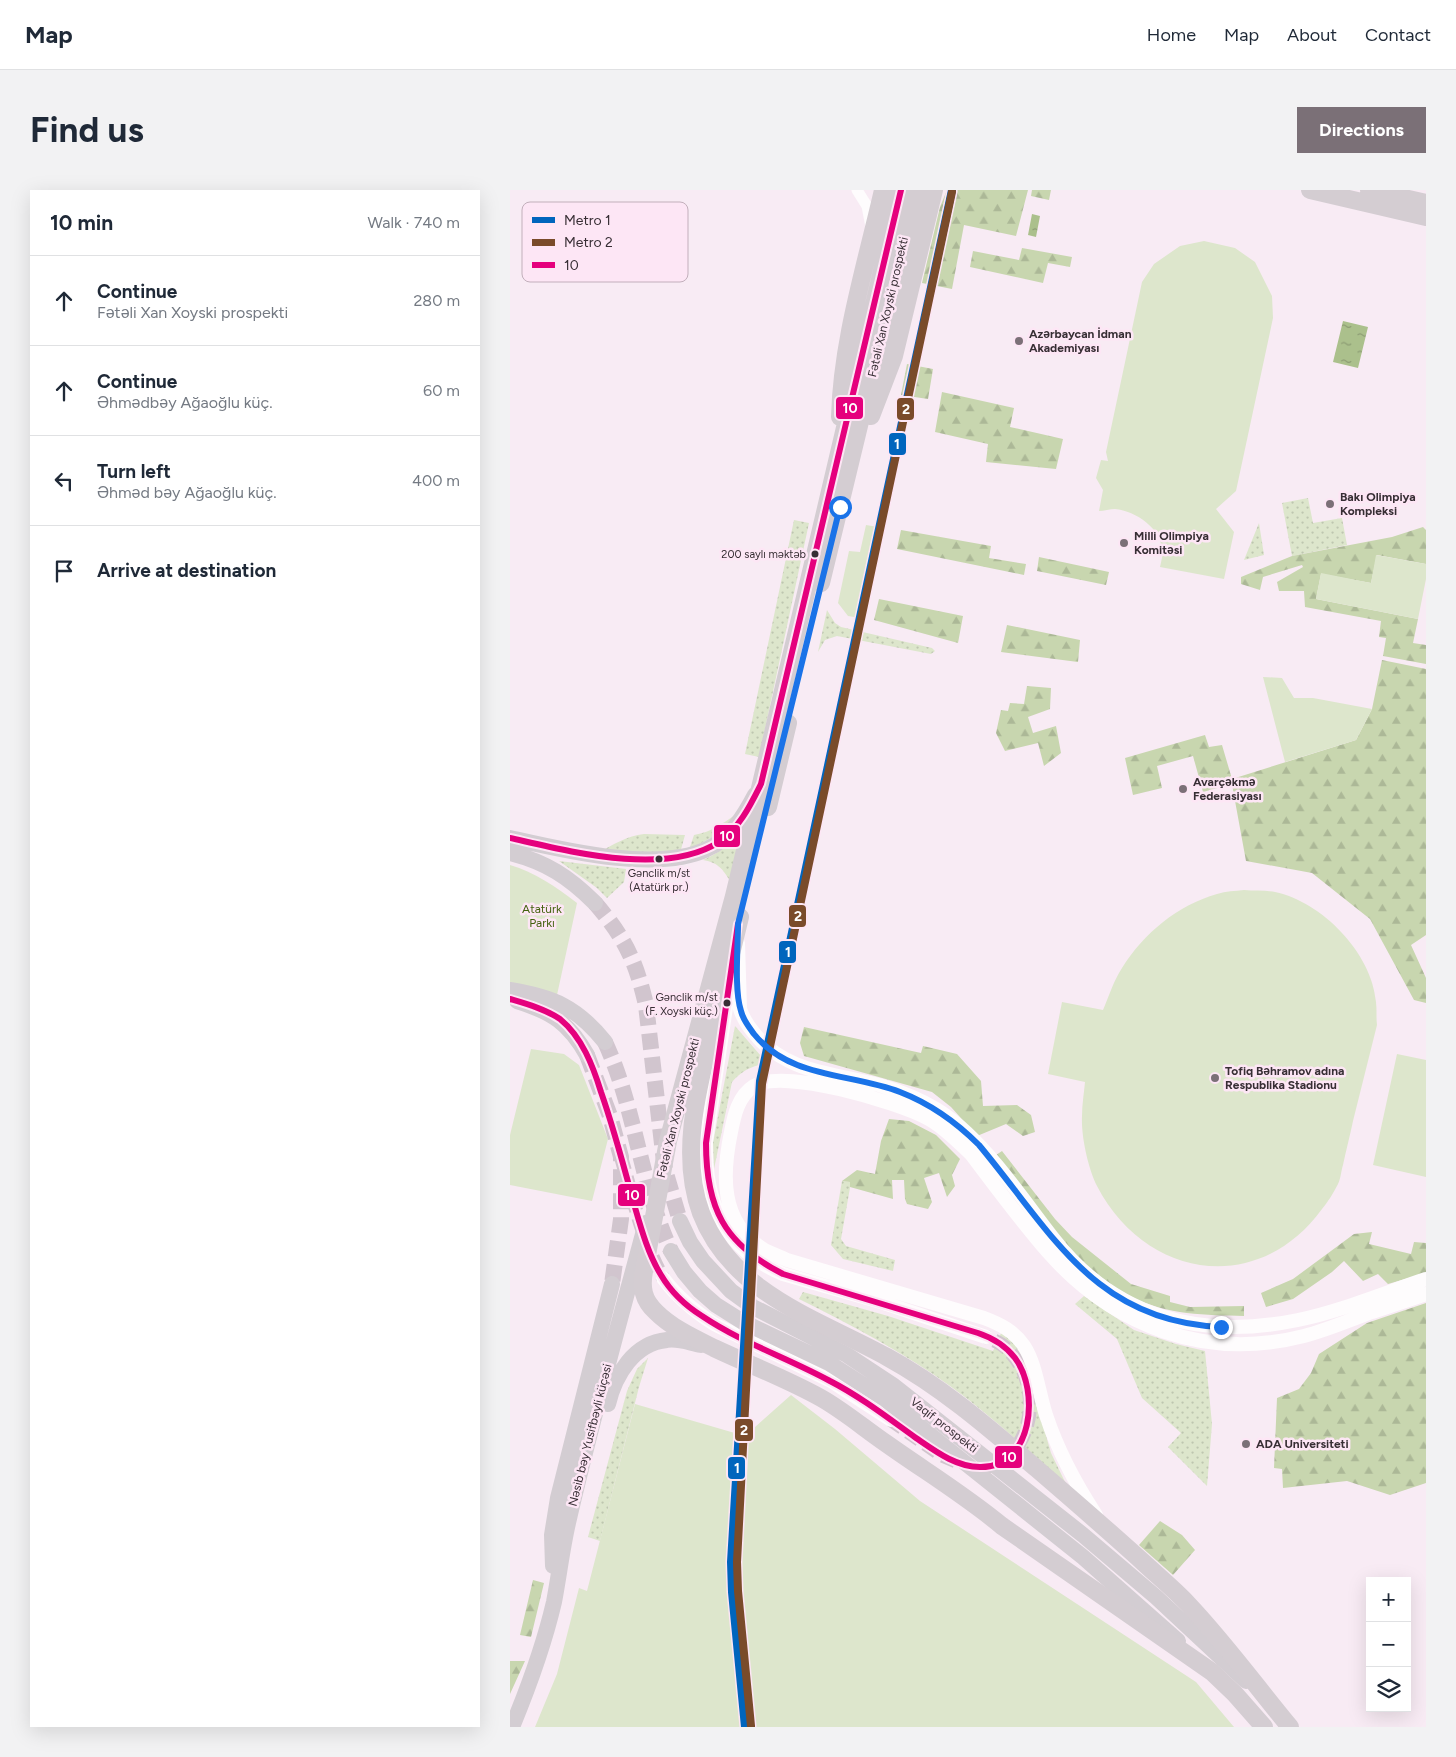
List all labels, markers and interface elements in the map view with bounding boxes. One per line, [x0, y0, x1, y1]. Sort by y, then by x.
text: Map [25, 20, 73, 49]
text: Home [1147, 24, 1196, 46]
text: Map [1224, 24, 1259, 46]
text: About [1287, 24, 1337, 46]
text: Contact [1365, 24, 1431, 46]
button: Directions [1297, 107, 1426, 153]
text: Find us [30, 109, 144, 151]
legend [522, 202, 688, 282]
text: 10 min [50, 210, 113, 235]
text: Metro 1 [564, 212, 611, 229]
text: Walk · 740 m [368, 213, 460, 232]
text: Metro 2 [564, 234, 613, 251]
street label: Fətəli Xan Xoyski prospekti [865, 236, 911, 378]
text: 10 [564, 257, 579, 274]
text: Continue [97, 280, 177, 303]
icon: ahead [50, 287, 78, 315]
text: 280 m [413, 291, 460, 310]
text: Fətəli Xan Xoyski prospekti [97, 303, 288, 322]
place label: Azərbaycan İdman Akademiyası [1029, 327, 1132, 355]
marker: Azərbaycan İdman Akademiyası [1013, 335, 1025, 347]
text: Continue [97, 370, 177, 393]
icon: ahead [50, 377, 78, 405]
text: 60 m [423, 381, 460, 400]
text: Əhmədbəy Ağaoğlu küç. [97, 393, 273, 412]
line badge: 10 [835, 396, 864, 420]
line badge: 2 [896, 397, 915, 421]
text: 10 [843, 400, 857, 417]
text: 2 [902, 401, 910, 418]
line badge: 1 [888, 432, 907, 456]
text: 1 [894, 436, 900, 453]
text: Turn left [97, 460, 171, 483]
icon: left [50, 467, 78, 495]
text: 400 m [412, 471, 460, 490]
text: Əhməd bəy Ağaoğlu küç. [97, 483, 276, 502]
place label: Bakı Olimpiya Kompleksi [1340, 490, 1416, 518]
route start [829, 496, 852, 519]
marker: Bakı Olimpiya Kompleksi [1324, 498, 1336, 510]
place label: Milli Olimpiya Komitəsi [1134, 529, 1209, 557]
marker: Milli Olimpiya Komitəsi [1118, 537, 1130, 549]
place label: 200 saylı məktəb [721, 548, 806, 561]
marker: 200 saylı məktəb [810, 549, 820, 559]
icon: arrive [50, 557, 78, 585]
text: Arrive at destination [97, 559, 276, 582]
place label: Avarçəkmə Federasiyası [1193, 775, 1262, 803]
marker: Avarçəkmə Federasiyası [1177, 783, 1189, 795]
line badge: 10 [713, 824, 741, 848]
text: 10 [720, 828, 734, 845]
marker: Gənclik m/st (Atatürk pr.) [654, 854, 664, 864]
place label: Gənclik m/st (Atatürk pr.) [628, 867, 690, 894]
park label: Atatürk Parkı [522, 902, 562, 930]
line badge: 2 [788, 904, 807, 928]
text: 2 [794, 908, 802, 925]
line badge: 1 [778, 940, 797, 964]
text: 1 [785, 944, 791, 961]
place label: Gənclik m/st (F. Xoyski küç.) [645, 991, 718, 1018]
marker: Gənclik m/st (F. Xoyski küç.) [722, 998, 732, 1008]
street label: Fətəli Xan Xoyski prospekti [654, 1037, 702, 1179]
place label: Tofiq Bəhramov adına Respublika Stadionu [1225, 1064, 1344, 1092]
marker: Tofiq Bəhramov adına Respublika Stadionu [1209, 1072, 1221, 1084]
line badge: 10 [617, 1183, 646, 1207]
text: 10 [625, 1187, 639, 1204]
route end [1210, 1316, 1233, 1339]
street label: Nəsib bəy Yusifbəyli küçəsi [566, 1362, 614, 1508]
street label: Vaqif prospekti [908, 1394, 980, 1456]
line badge: 2 [734, 1418, 754, 1442]
text: 2 [740, 1422, 748, 1439]
place label: ADA Universiteti [1256, 1437, 1349, 1451]
marker: ADA Universiteti [1240, 1438, 1252, 1450]
line badge: 10 [994, 1445, 1023, 1469]
text: 10 [1002, 1449, 1016, 1466]
line badge: 1 [727, 1456, 746, 1480]
text: 1 [734, 1460, 740, 1477]
map controls [1366, 1577, 1411, 1712]
button: + [1366, 1577, 1411, 1622]
button: − [1366, 1622, 1411, 1667]
button: layers [1366, 1667, 1411, 1712]

